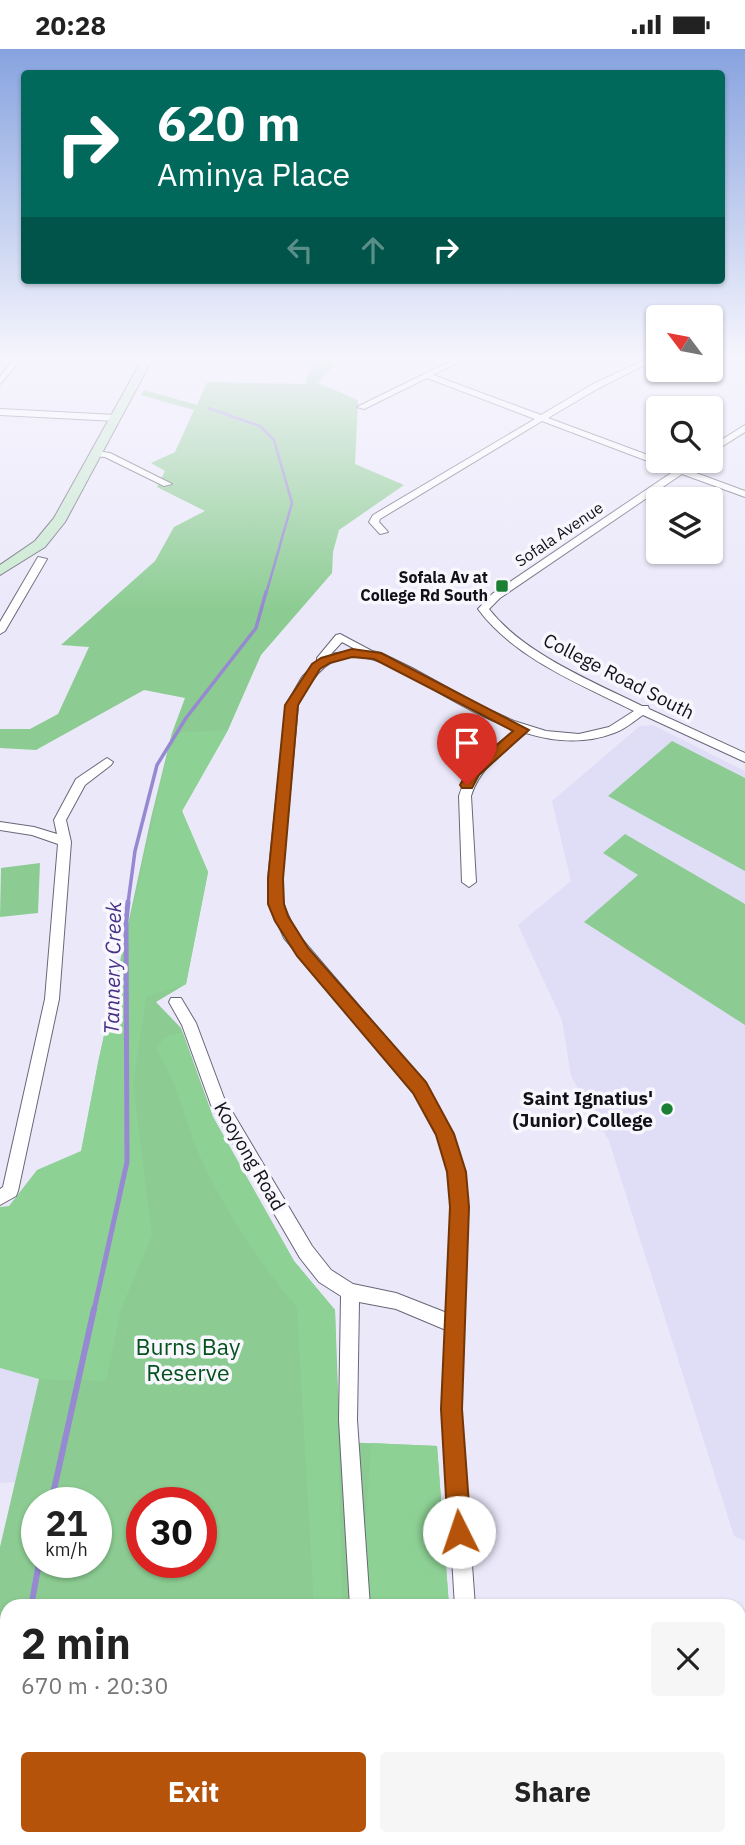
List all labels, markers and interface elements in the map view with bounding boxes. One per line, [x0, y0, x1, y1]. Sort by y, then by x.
text: 20:28 [35, 8, 106, 42]
text: 620 m [157, 91, 301, 154]
icon: right [42, 98, 133, 189]
text: Aminya Place [157, 153, 350, 195]
icon: left [281, 231, 319, 269]
icon: ahead [354, 231, 392, 269]
icon: right [427, 231, 465, 269]
north arrow [646, 305, 723, 381]
map controls [646, 305, 723, 564]
button: search [646, 396, 723, 473]
button: layers [646, 487, 723, 564]
street label: Sofala Avenue [511, 497, 607, 571]
place label: Sofala Av at College Rd South [360, 567, 488, 605]
marker: Sofala Av at College Rd South [494, 578, 510, 594]
street label: College Road South [540, 628, 698, 724]
pin [437, 713, 497, 785]
icon: arrive [448, 724, 486, 762]
water label: Tannery Creek [97, 900, 127, 1035]
place label: Saint Ignatius' (Junior) College [512, 1086, 653, 1132]
street label: Kooyong Road [209, 1097, 291, 1215]
marker: Saint Ignatius' (Junior) College [659, 1101, 675, 1117]
park label: Burns Bay Reserve [136, 1331, 241, 1387]
speed limit sign: 30 [126, 1487, 217, 1578]
position arrow [422, 1495, 496, 1569]
text: 21 [45, 1500, 88, 1546]
text: km/h [45, 1538, 88, 1561]
text: 2 min [21, 1616, 131, 1671]
button: close [651, 1622, 725, 1696]
text: 670 m · 20:30 [21, 1670, 168, 1700]
button: Exit [21, 1752, 366, 1832]
button: Share [380, 1752, 725, 1832]

